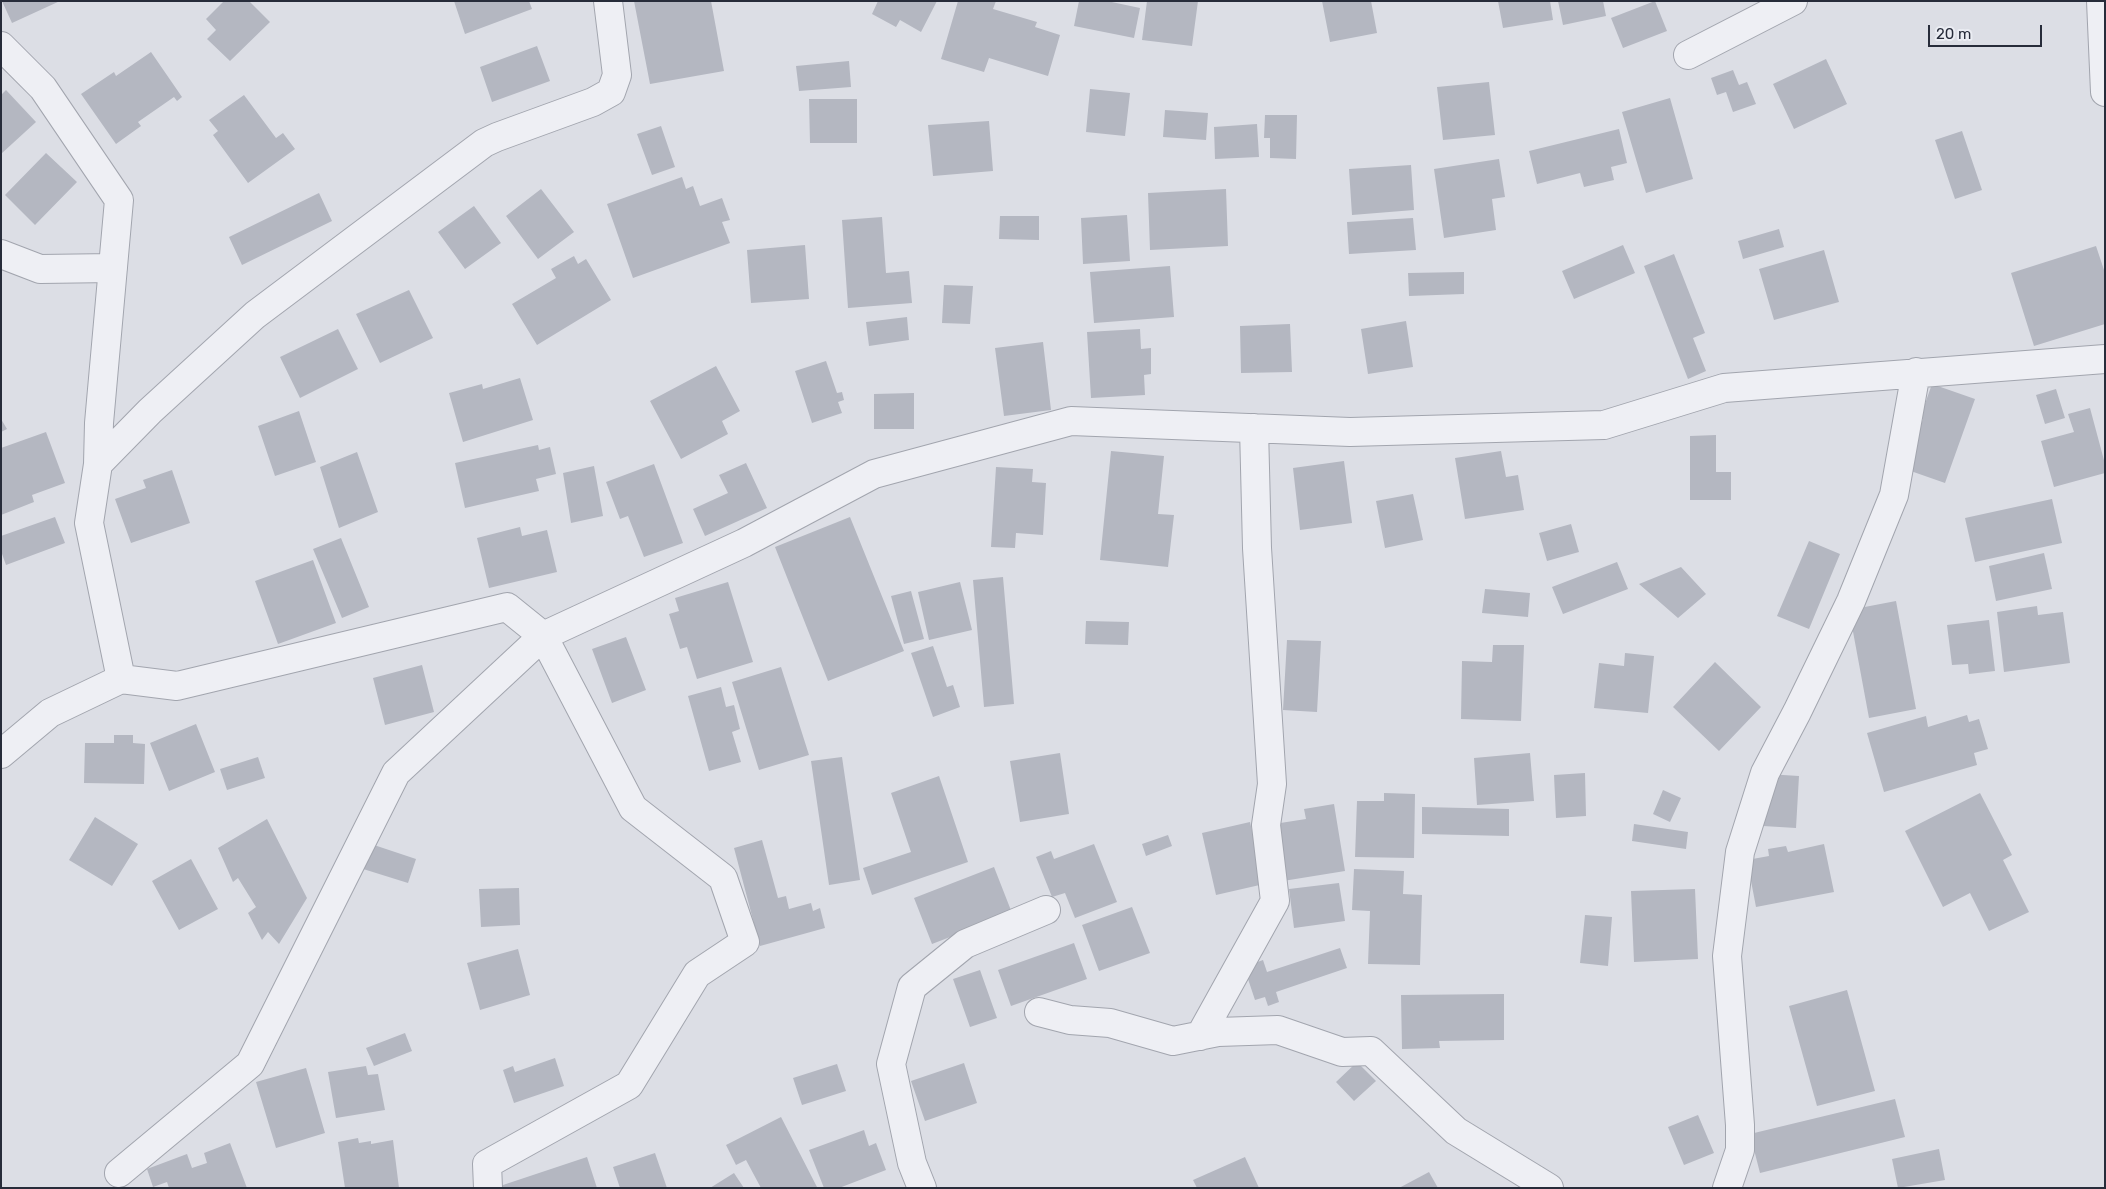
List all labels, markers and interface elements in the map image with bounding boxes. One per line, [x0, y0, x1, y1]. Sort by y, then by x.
scale bar [1931, 15, 2045, 47]
text: 20 m [1936, 25, 1971, 43]

